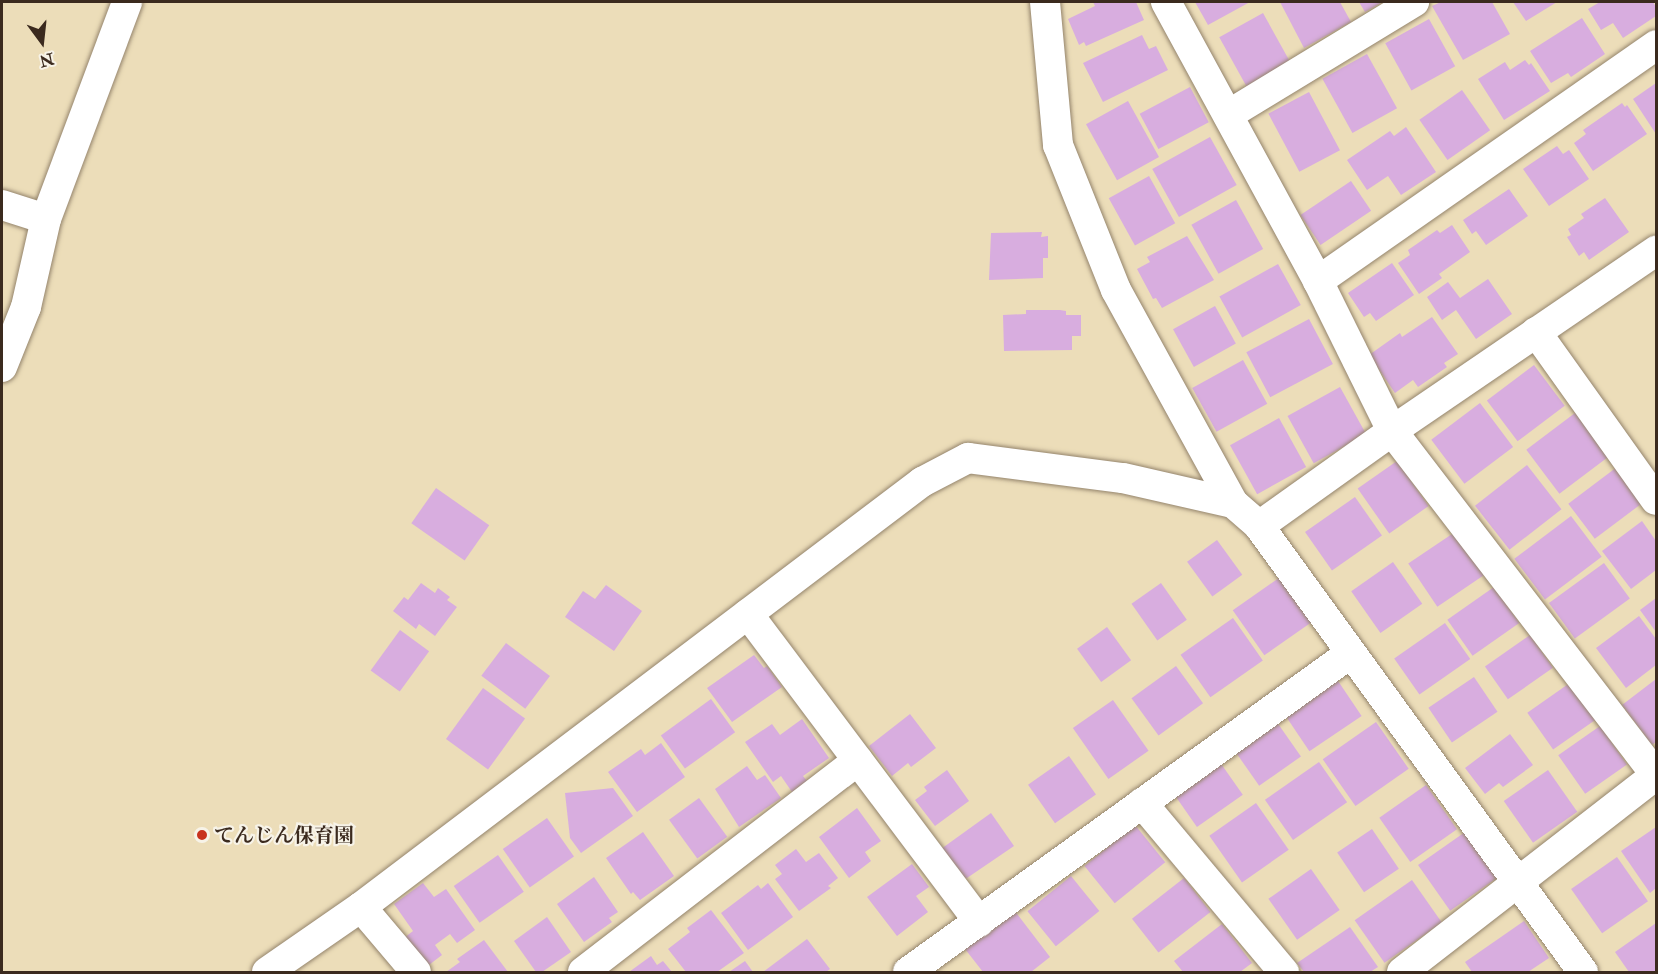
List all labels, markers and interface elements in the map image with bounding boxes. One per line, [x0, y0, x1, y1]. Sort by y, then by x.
north arrow [12, 12, 72, 72]
text: N [37, 48, 56, 71]
place label: てんじん保育園 [214, 823, 354, 847]
marker: てんじん保育園 [195, 828, 209, 842]

